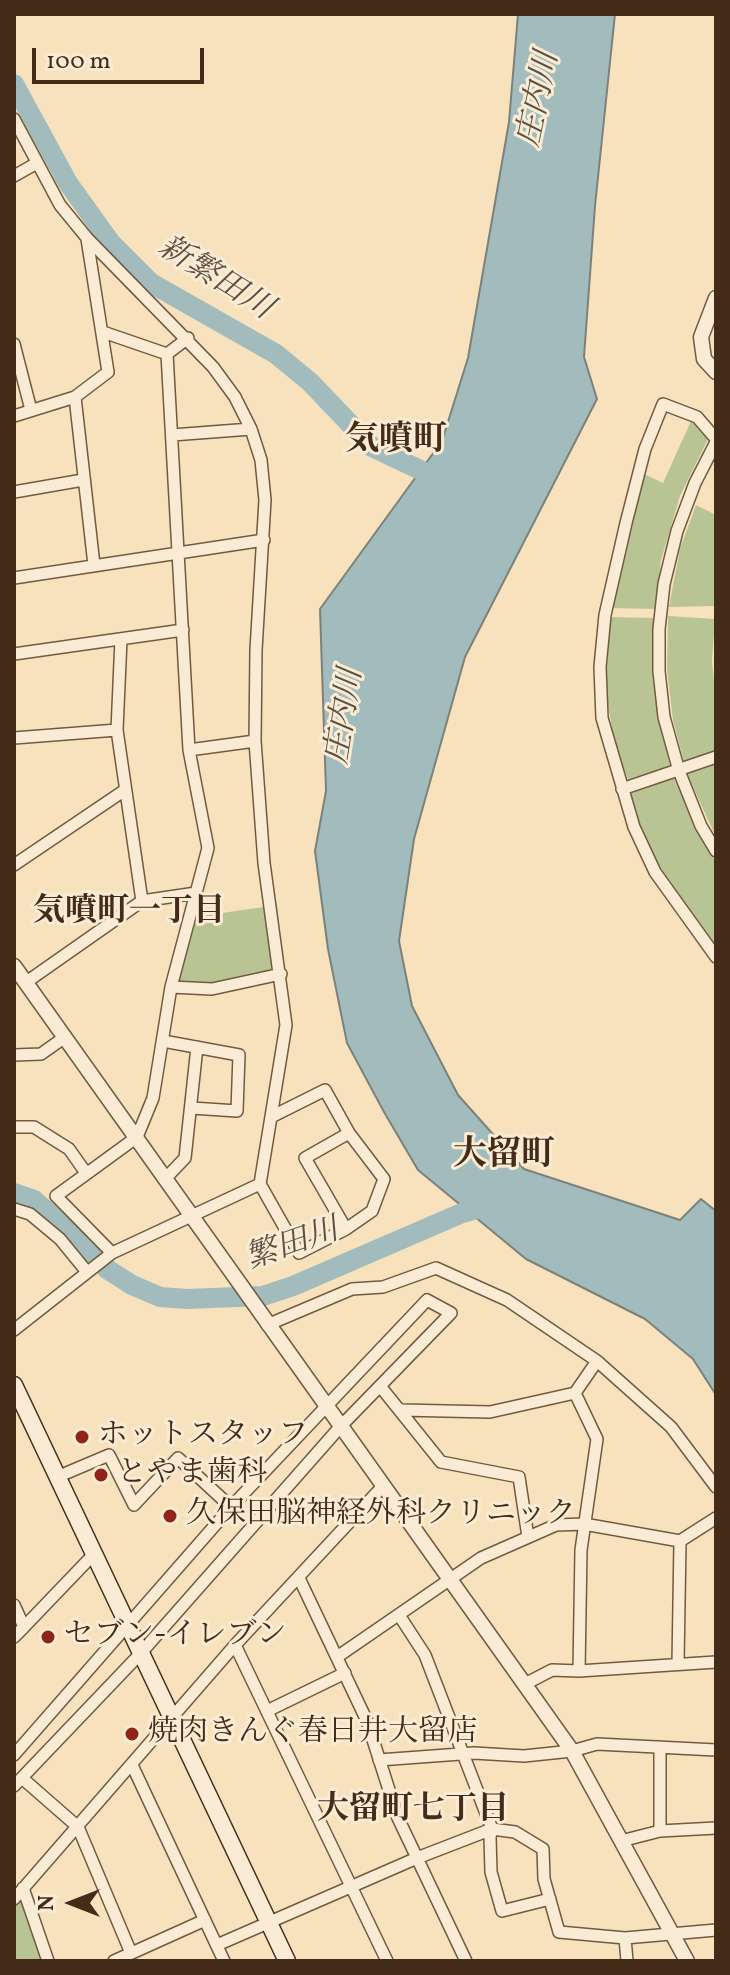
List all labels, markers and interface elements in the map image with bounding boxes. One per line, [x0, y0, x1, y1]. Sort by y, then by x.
scale bar [36, 32, 208, 82]
text: 100 m [46, 45, 111, 79]
water label: 庄内川 [512, 49, 570, 151]
water label: 新繁田川 [150, 230, 278, 330]
district label: 気噴町 [345, 423, 447, 463]
water label: 庄内川 [321, 667, 373, 767]
district label: 気噴町一丁目 [33, 895, 225, 933]
district label: 大留町 [453, 1138, 555, 1178]
water label: 繁田川 [241, 1213, 345, 1281]
place label: ホットスタッフ [98, 1419, 308, 1455]
marker: ホットスタッフ [73, 1428, 91, 1446]
place label: とやま歯科 [117, 1457, 267, 1493]
marker: とやま歯科 [92, 1466, 110, 1484]
place label: 久保田脳神経外科クリニック [186, 1498, 576, 1534]
marker: 久保田脳神経外科クリニック [161, 1507, 179, 1525]
place label: セブン-イレブン [64, 1619, 287, 1655]
marker: セブン-イレブン [39, 1628, 57, 1646]
place label: 焼肉きんぐ春日井大留店 [148, 1716, 478, 1752]
marker: 焼肉きんぐ春日井大留店 [123, 1725, 141, 1743]
district label: 大留町七丁目 [317, 1793, 509, 1831]
north arrow [32, 1863, 112, 1943]
text: N [32, 1895, 63, 1911]

